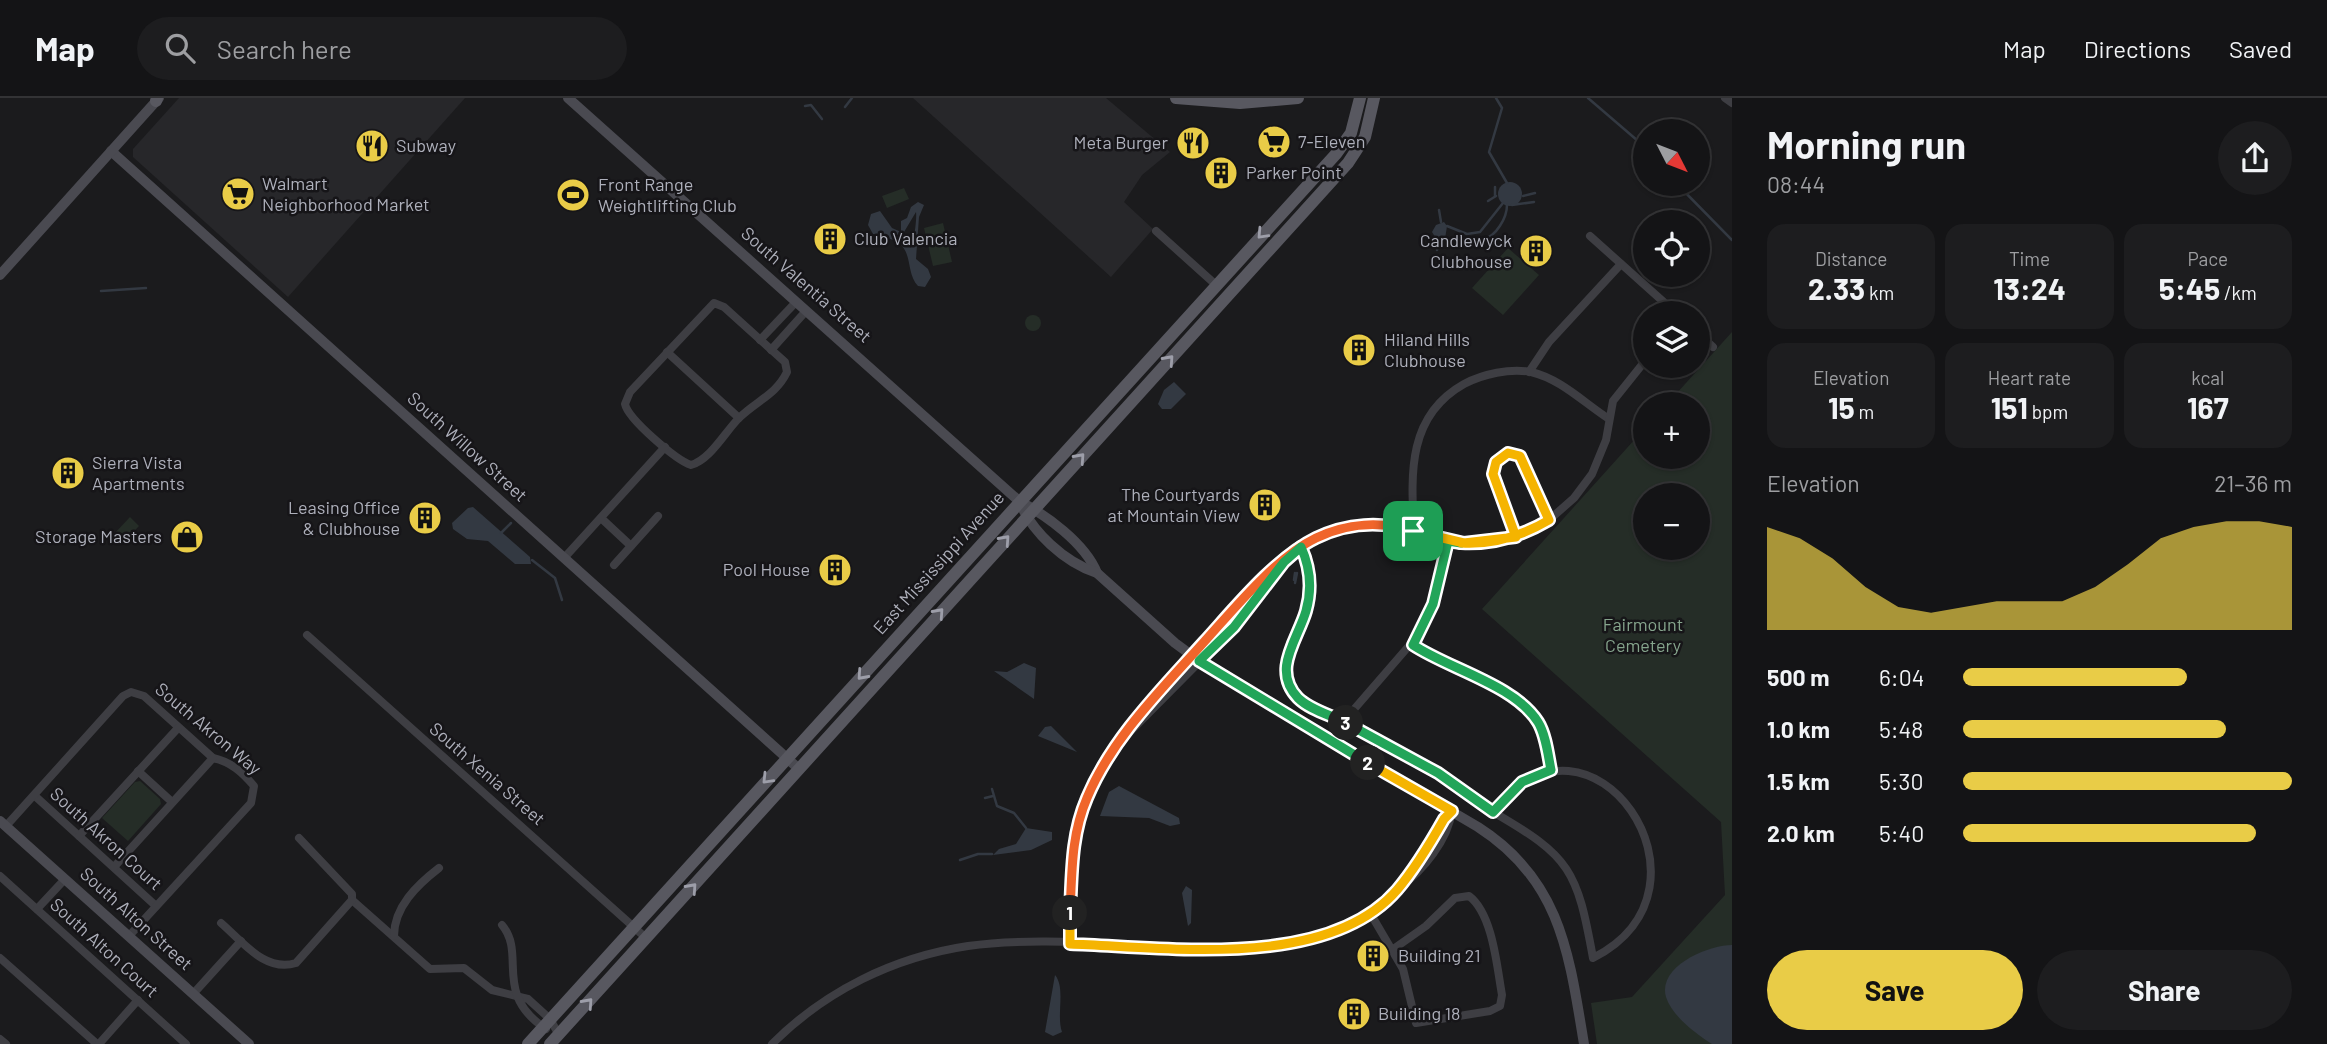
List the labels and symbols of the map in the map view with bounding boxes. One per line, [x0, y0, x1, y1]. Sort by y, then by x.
north arrow [1633, 119, 1710, 196]
supermarket icon: 7-Eleven [1255, 123, 1293, 161]
restaurant icon: Meta Burger [1174, 124, 1212, 162]
restaurant icon: Subway [353, 127, 391, 165]
place label: 7-Eleven [1298, 130, 1366, 152]
place label: Meta Burger [1074, 131, 1168, 153]
place label: Subway [396, 134, 456, 156]
building icon: Parker Point [1202, 154, 1240, 192]
place label: Parker Point [1246, 161, 1342, 183]
place label: Walmart Neighborhood Market [262, 172, 430, 215]
place label: Front Range Weightlifting Club [598, 173, 737, 216]
supermarket icon: Walmart Neighborhood Market [219, 175, 257, 213]
sports icon: Front Range Weightlifting Club [554, 176, 592, 214]
building icon: Club Valencia [811, 220, 849, 258]
street label: South Valentia Street [737, 222, 876, 347]
one-way arrow [1258, 226, 1270, 239]
place label: Club Valencia [854, 227, 958, 249]
place label: Candlewyck Clubhouse [1420, 229, 1512, 272]
building icon: Candlewyck Clubhouse [1517, 232, 1555, 270]
place label: Hiland Hills Clubhouse [1384, 328, 1470, 371]
building icon: Hiland Hills Clubhouse [1340, 331, 1378, 369]
one-way arrow [1161, 355, 1173, 368]
street label: South Willow Street [403, 387, 532, 506]
place label: Sierra Vista Apartments [92, 451, 185, 494]
one-way arrow [1071, 453, 1084, 466]
building icon: Sierra Vista Apartments [49, 454, 87, 492]
place label: The Courtyards at Mountain View [1108, 483, 1240, 526]
street label: East Mississippi Avenue [868, 486, 1008, 638]
building icon: The Courtyards at Mountain View [1246, 486, 1284, 524]
place label: Leasing Office & Clubhouse [288, 496, 400, 539]
building icon: Leasing Office & Clubhouse [406, 499, 444, 537]
pin [1383, 501, 1443, 561]
shop icon: Storage Masters [168, 518, 206, 556]
place label: Storage Masters [35, 525, 162, 547]
one-way arrow [997, 535, 1009, 548]
building icon: Pool House [816, 551, 854, 589]
place label: Pool House [723, 558, 810, 580]
one-way arrow [931, 608, 943, 621]
park label: Fairmount Cemetery [1603, 613, 1683, 656]
one-way arrow [858, 667, 870, 680]
street label: South Akron Way [151, 677, 266, 779]
pin: 3 [1328, 706, 1364, 740]
street label: South Xenia Street [425, 717, 550, 829]
pin: 2 [1350, 746, 1386, 780]
one-way arrow [762, 771, 775, 784]
street label: South Akron Court [46, 782, 167, 894]
street label: South Alton Street [76, 862, 197, 974]
one-way arrow [683, 883, 696, 896]
street label: South Alton Court [46, 893, 163, 1002]
pin: 1 [1052, 896, 1088, 930]
building icon: Building 21 [1354, 937, 1392, 975]
place label: Building 21 [1398, 944, 1480, 966]
building icon: Building 18 [1335, 995, 1373, 1033]
one-way arrow [580, 998, 592, 1011]
place label: Building 18 [1378, 1002, 1460, 1024]

